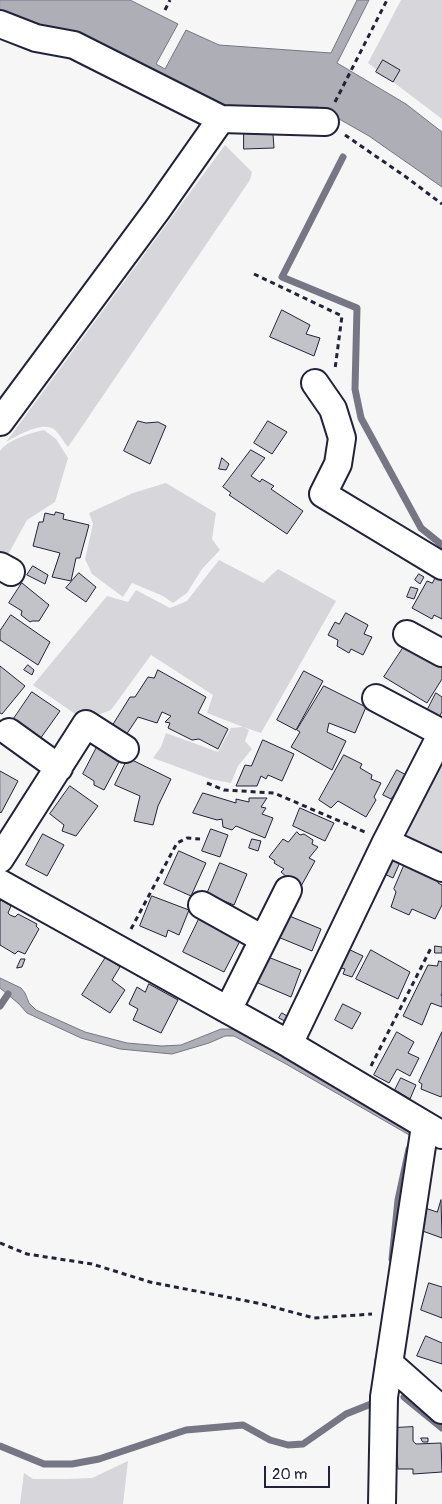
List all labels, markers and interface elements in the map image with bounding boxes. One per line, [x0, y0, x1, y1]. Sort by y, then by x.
scale bar [267, 1456, 333, 1488]
text: 20 m [272, 1465, 307, 1484]

